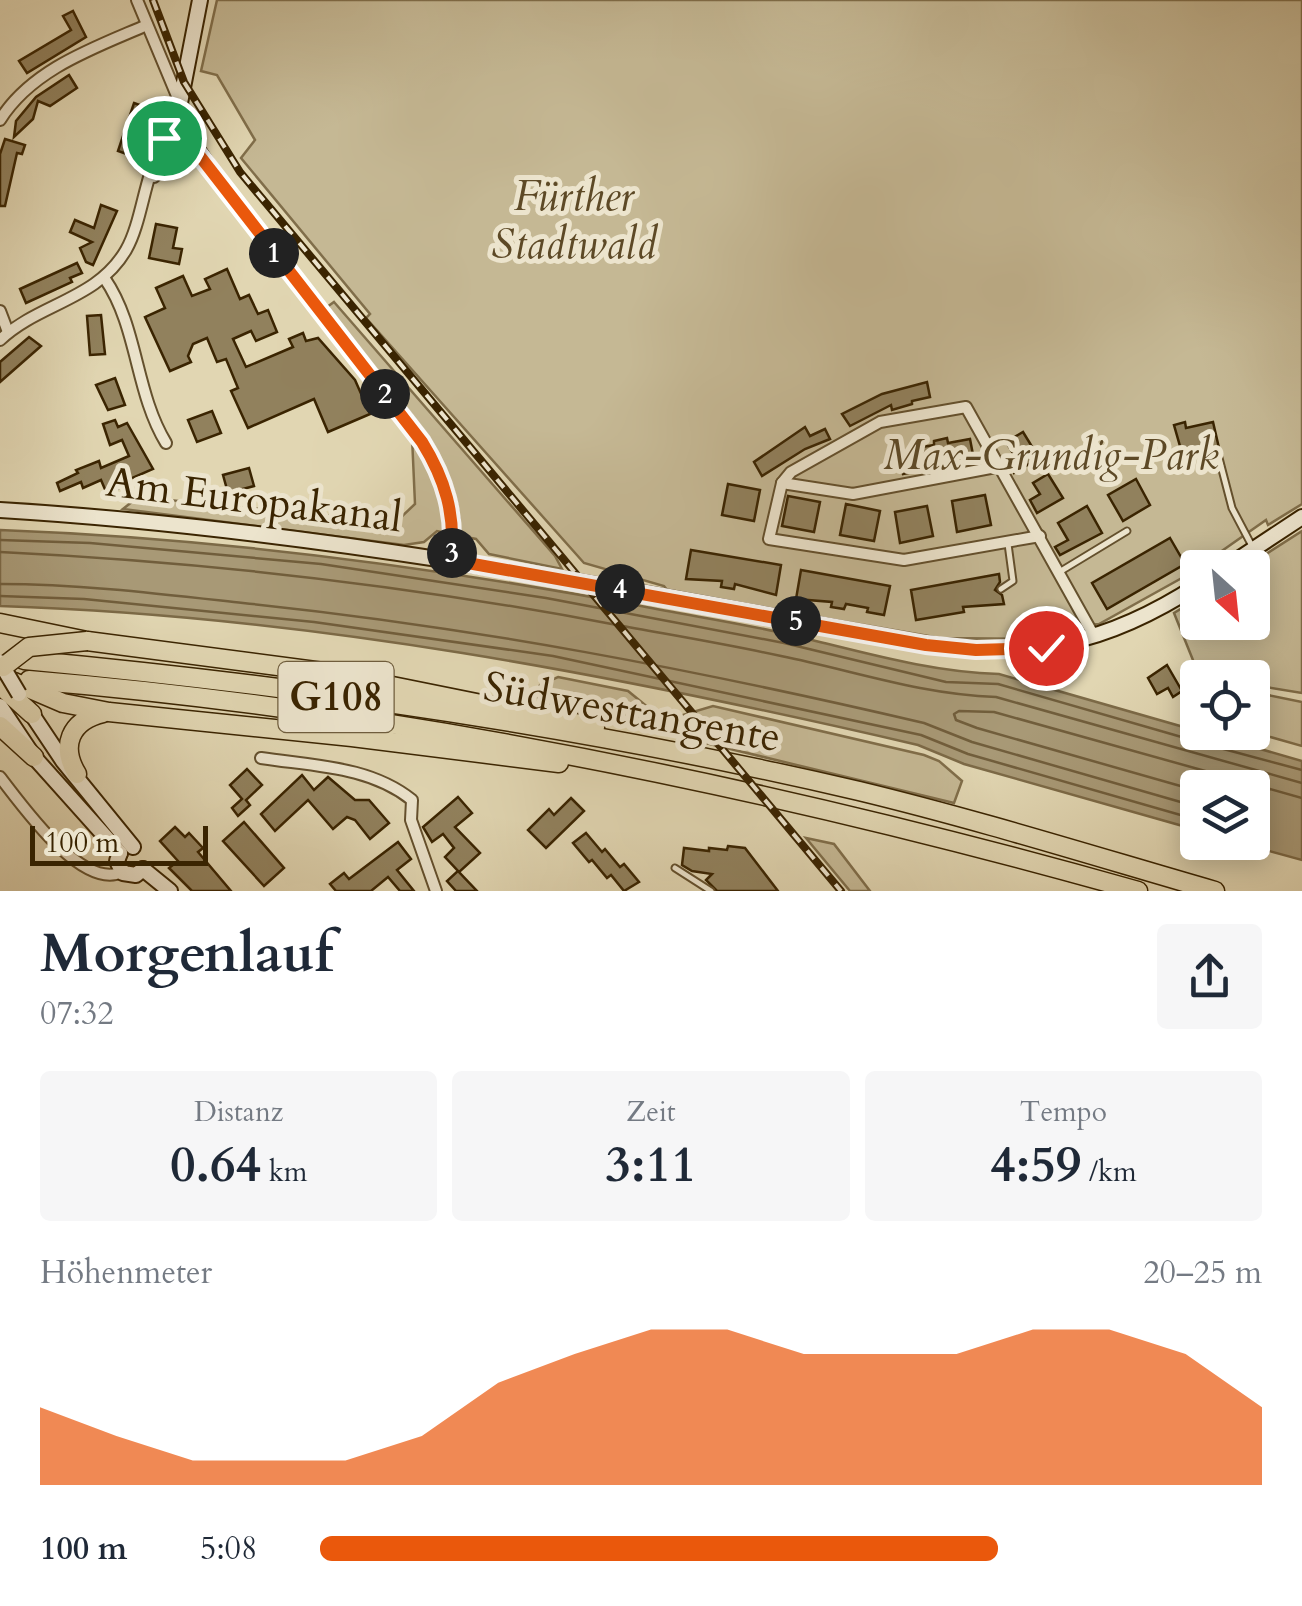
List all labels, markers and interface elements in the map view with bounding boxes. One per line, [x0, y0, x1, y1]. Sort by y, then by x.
pin [122, 96, 207, 181]
icon: arrive [137, 111, 192, 166]
park label: Fürther Stadtwald [491, 168, 659, 273]
pin: 1 [249, 228, 299, 278]
text: 1 [267, 234, 281, 272]
pin: 2 [360, 369, 410, 419]
text: 2 [378, 375, 392, 413]
park label: Max-Grundig-Park [883, 427, 1219, 484]
street label: Am Europakanal [103, 454, 405, 546]
pin: 3 [427, 528, 477, 578]
text: 3 [445, 534, 459, 572]
north arrow [1180, 550, 1270, 640]
map controls [1180, 550, 1270, 860]
pin: 4 [595, 564, 645, 614]
text: 4 [613, 570, 627, 608]
pin: 5 [771, 596, 821, 646]
text: 5 [789, 602, 803, 640]
pin [1004, 606, 1089, 691]
icon: check [1019, 621, 1074, 676]
street label: Südwesttangente [479, 658, 785, 766]
button: locate [1180, 660, 1270, 750]
road number: G108 [278, 662, 394, 732]
button: layers [1180, 770, 1270, 860]
scale bar [30, 821, 208, 866]
text: 100 m [45, 824, 119, 862]
text: Morgenlauf [40, 917, 333, 991]
button: share [1157, 924, 1262, 1029]
text: 07:32 [40, 992, 114, 1036]
text: Distanz [194, 1093, 283, 1131]
text: Zeit [626, 1093, 676, 1131]
text: Tempo [1020, 1093, 1107, 1131]
text: 0.64 [170, 1131, 261, 1199]
text: 3:11 [605, 1131, 697, 1199]
text: 4:59 [990, 1131, 1081, 1199]
text: km [261, 1153, 307, 1191]
text: /km [1081, 1153, 1137, 1191]
text: Höhenmeter [40, 1251, 212, 1295]
text: 20–25 m [1143, 1251, 1262, 1295]
text: 100 m [40, 1527, 127, 1571]
text: 5:08 [200, 1527, 257, 1571]

